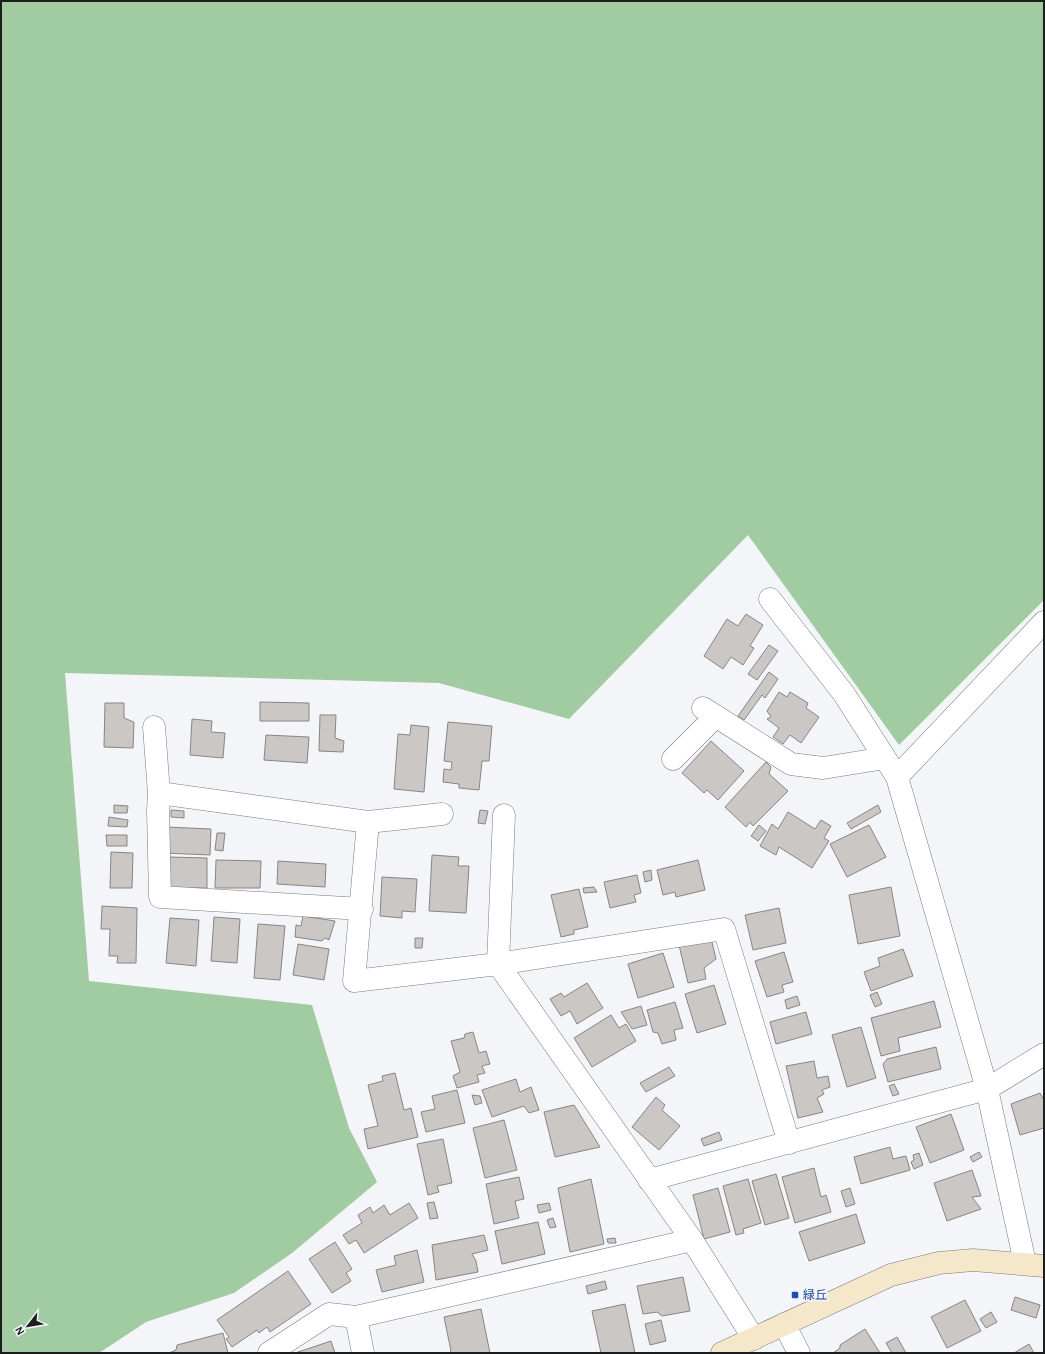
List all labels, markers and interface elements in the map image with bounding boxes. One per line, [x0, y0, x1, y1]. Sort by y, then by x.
place label: 緑丘 [803, 1288, 827, 1301]
marker: 緑丘 [790, 1290, 800, 1300]
north arrow [8, 1306, 48, 1346]
text: N [13, 1325, 27, 1337]

